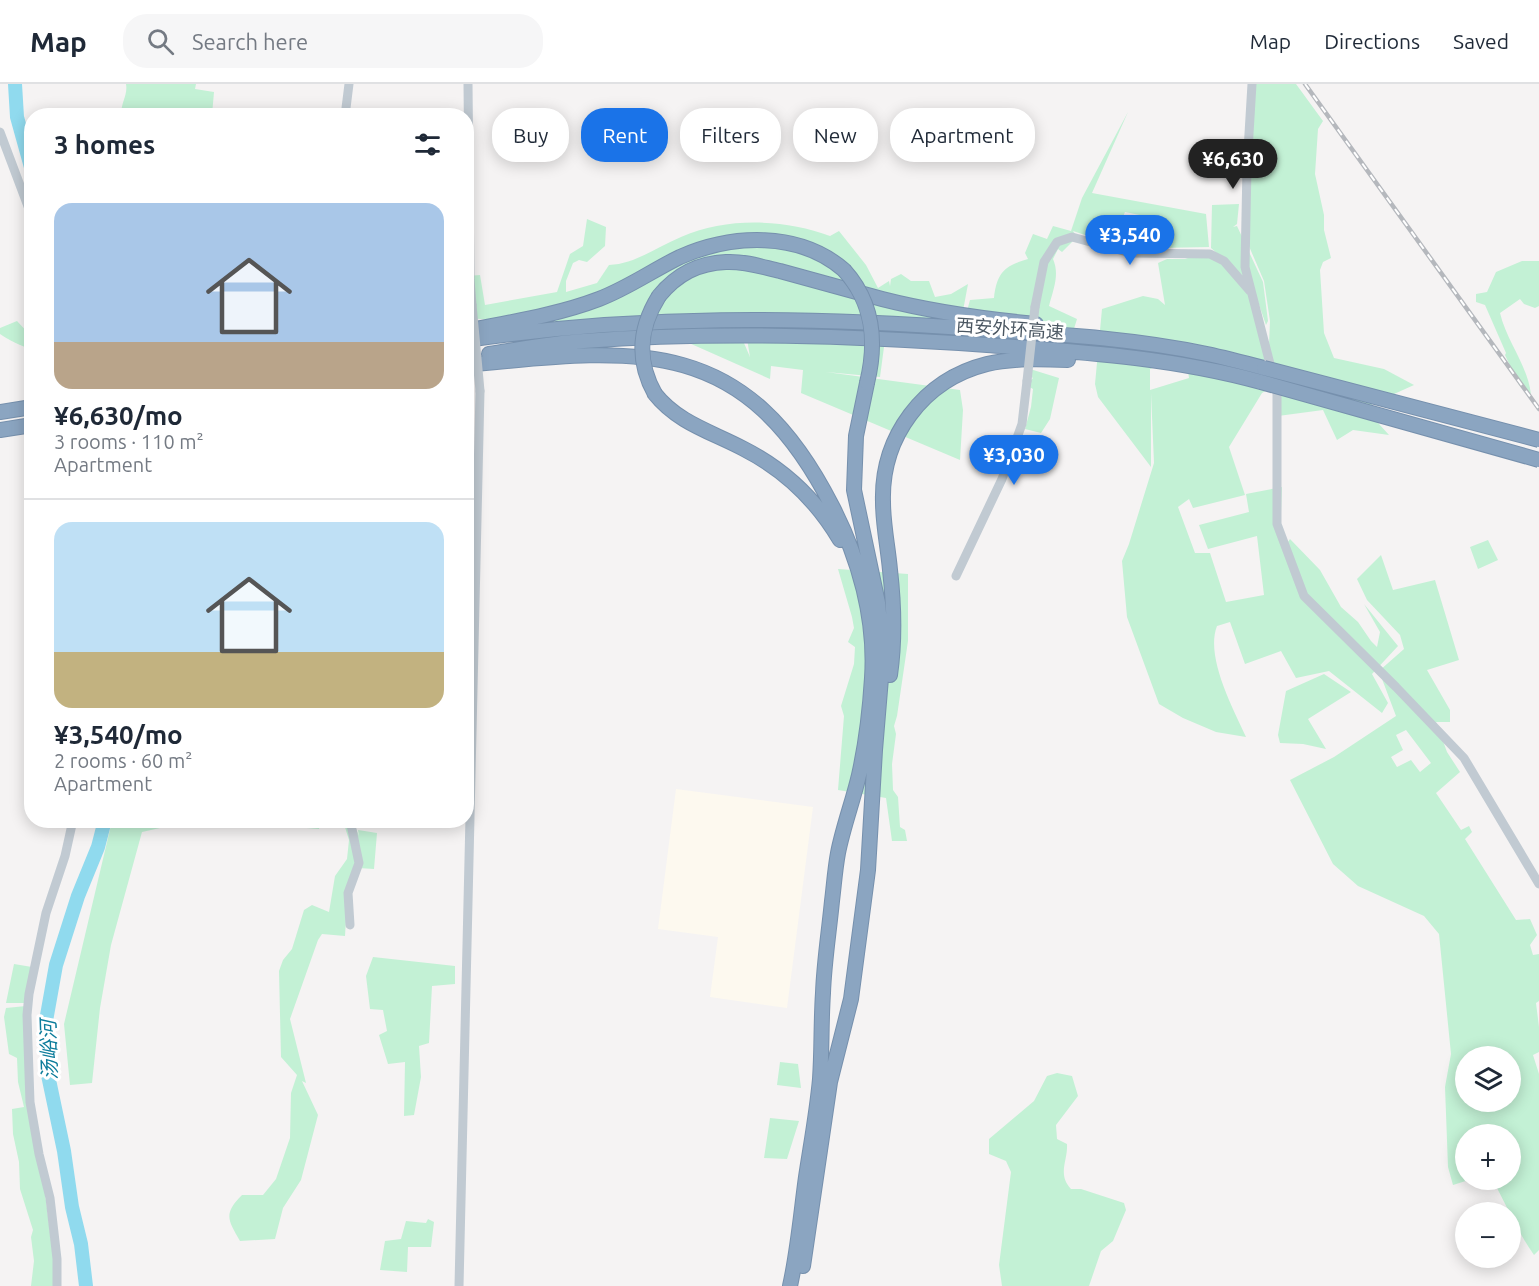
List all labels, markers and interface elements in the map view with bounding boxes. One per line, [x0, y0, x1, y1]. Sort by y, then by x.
search box [123, 14, 543, 68]
icon: search [144, 25, 177, 58]
text: Map [30, 26, 87, 57]
text: Search here [192, 29, 308, 54]
text: Map [1250, 29, 1291, 53]
text: Directions [1324, 29, 1420, 53]
text: Saved [1453, 29, 1509, 53]
chip: Buy [492, 108, 569, 162]
chip: Rent [581, 108, 668, 162]
chip: Filters [680, 108, 781, 162]
chip: New [793, 108, 878, 162]
chip: Apartment [890, 108, 1035, 162]
icon: filters [411, 128, 444, 161]
text: 3 homes [54, 130, 155, 159]
pin: ¥6,630 [1184, 139, 1282, 190]
text: ¥6,630 [1202, 147, 1264, 170]
pin: ¥3,540 [1081, 215, 1179, 266]
text: ¥3,540 [1099, 223, 1161, 246]
icon: home [195, 242, 303, 350]
street label: 西安外环高速 [956, 314, 1065, 342]
text: ¥6,630/mo [54, 401, 183, 430]
text: 3 rooms · 110 m² [54, 430, 204, 453]
pin: ¥3,030 [965, 435, 1063, 486]
text: ¥3,030 [983, 443, 1045, 466]
text: Apartment [54, 453, 152, 476]
icon: home [195, 561, 303, 669]
text: ¥3,540/mo [54, 720, 183, 749]
text: 2 rooms · 60 m² [54, 749, 192, 772]
text: Apartment [54, 772, 152, 795]
water label: 汤峪河 [36, 1016, 61, 1080]
map controls [1455, 1046, 1521, 1268]
button: layers [1455, 1046, 1521, 1112]
button: + [1455, 1124, 1521, 1190]
button: − [1455, 1202, 1521, 1268]

